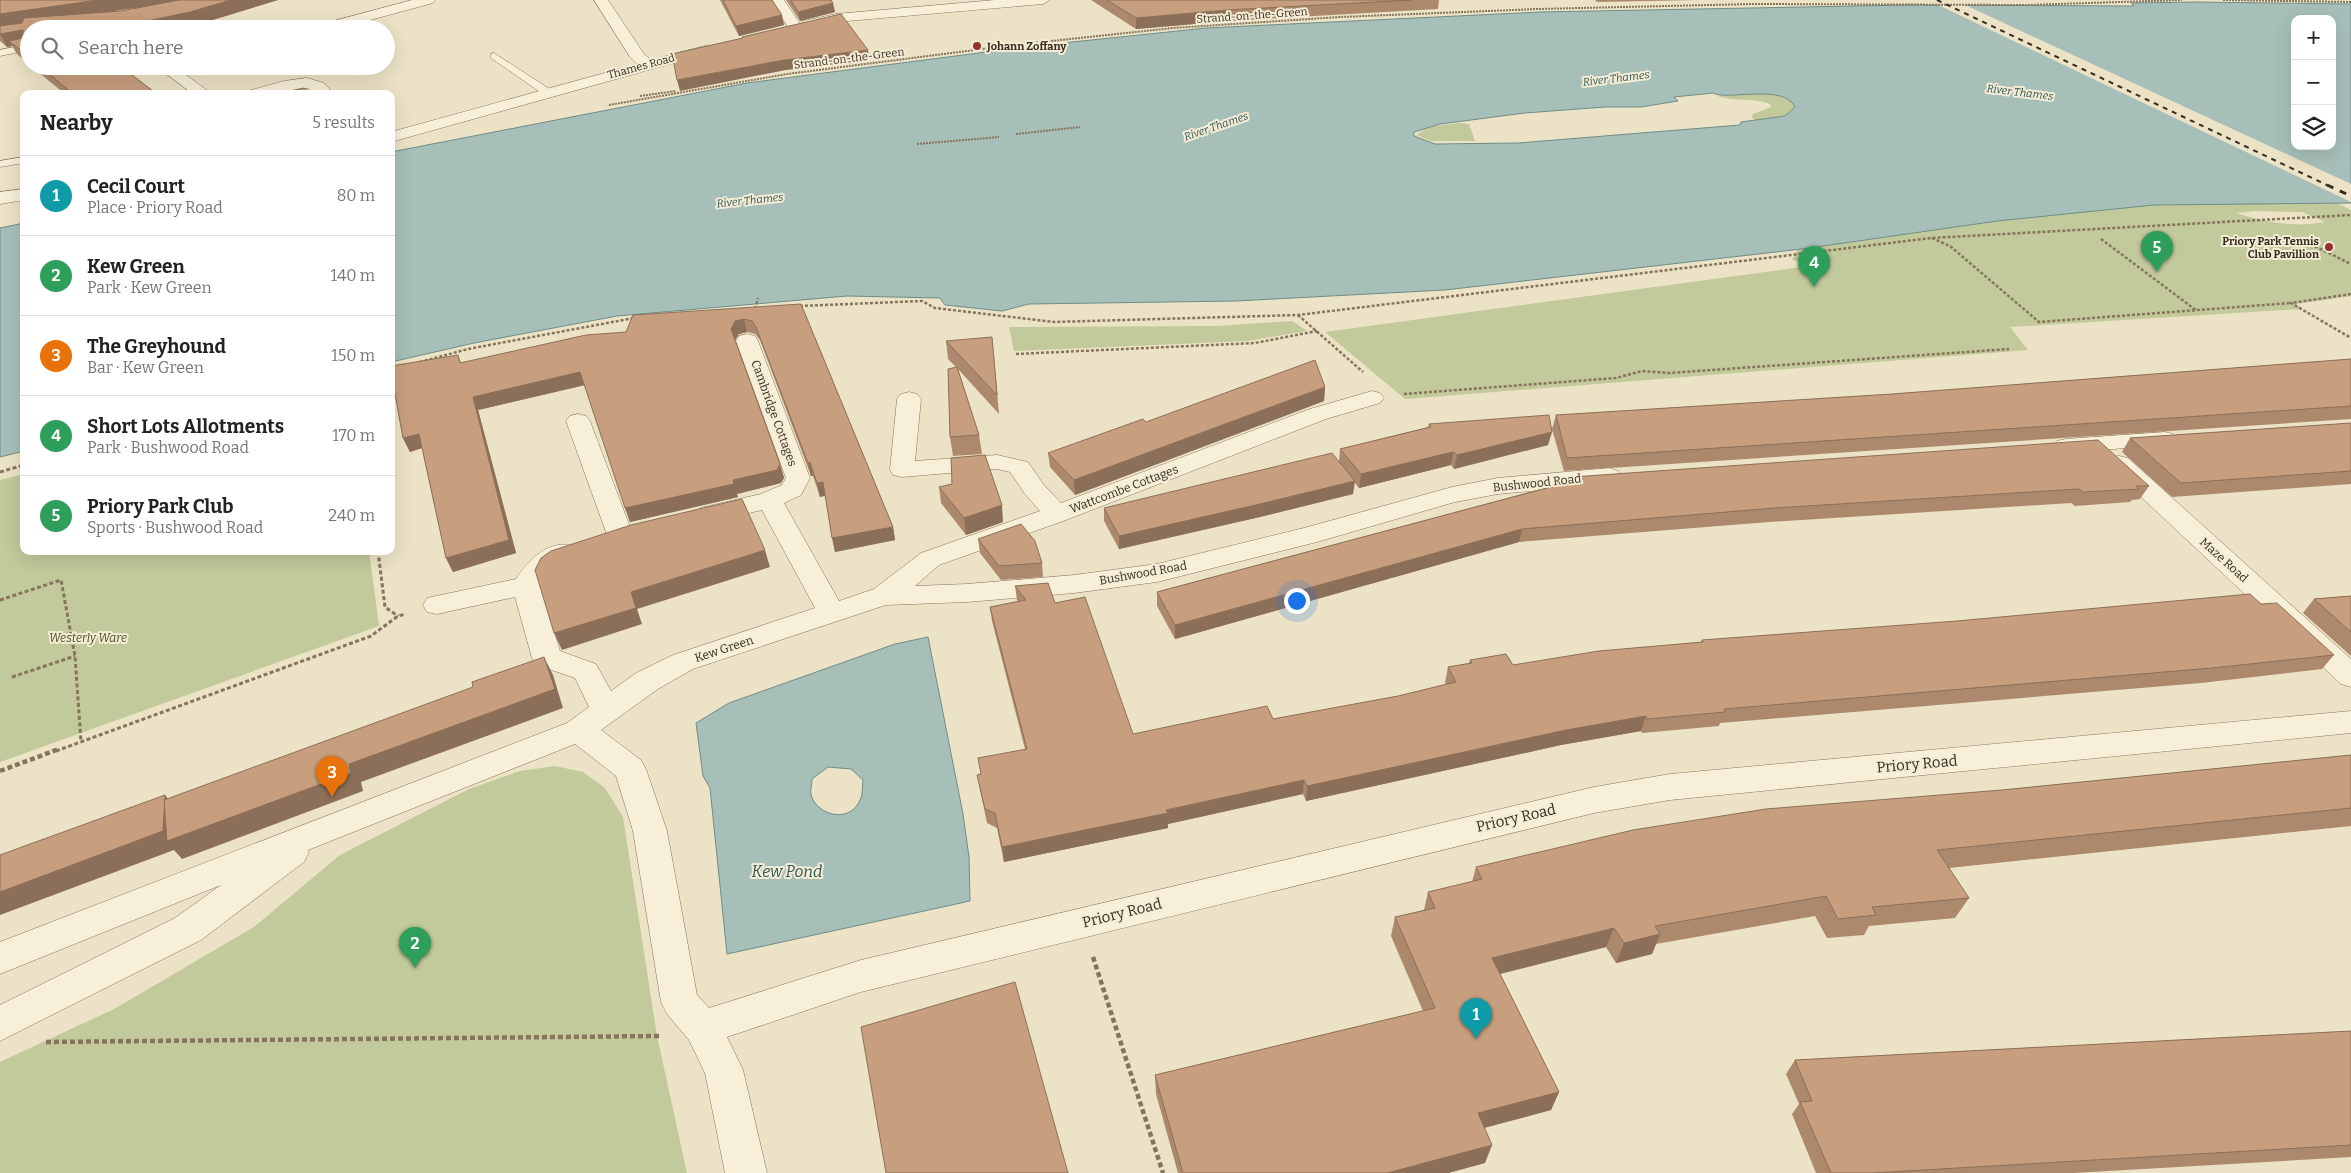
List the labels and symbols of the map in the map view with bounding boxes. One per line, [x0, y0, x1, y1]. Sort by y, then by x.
street label: Strand-on-the-Green [1196, 5, 1308, 26]
marker: Johann Zoffany [971, 40, 983, 52]
place label: Johann Zoffany [986, 40, 1067, 53]
street label: Strand-on-the-Green [793, 45, 905, 72]
street label: Thames Road [606, 51, 677, 82]
water label: River Thames [1582, 68, 1650, 89]
water label: River Thames [1986, 82, 2054, 103]
water label: River Thames [1182, 109, 1250, 144]
water label: River Thames [716, 191, 784, 210]
pin: 5 [2141, 231, 2173, 272]
place label: Priory Park Tennis Club Pavillion [2222, 235, 2320, 261]
marker: Priory Park Tennis Club Pavillion [2323, 241, 2335, 253]
pin: 4 [1798, 246, 1830, 287]
street label: Cambridge Cottages [748, 358, 800, 468]
street label: Wattcombe Cottages [1068, 462, 1180, 516]
street label: Bushwood Road [1492, 471, 1582, 495]
street label: Maze Road [2197, 535, 2251, 585]
street label: Bushwood Road [1098, 558, 1188, 588]
your location [1284, 588, 1310, 614]
park label: Westerly Ware [49, 631, 127, 645]
street label: Kew Green [693, 633, 756, 665]
street label: Priory Road [1876, 751, 1958, 777]
pin: 3 [316, 756, 348, 797]
street label: Priory Road [1474, 800, 1558, 836]
water label: Kew Pond [752, 862, 822, 881]
street label: Priory Road [1080, 894, 1164, 932]
pin: 2 [399, 927, 431, 968]
pin: 1 [1460, 998, 1492, 1039]

